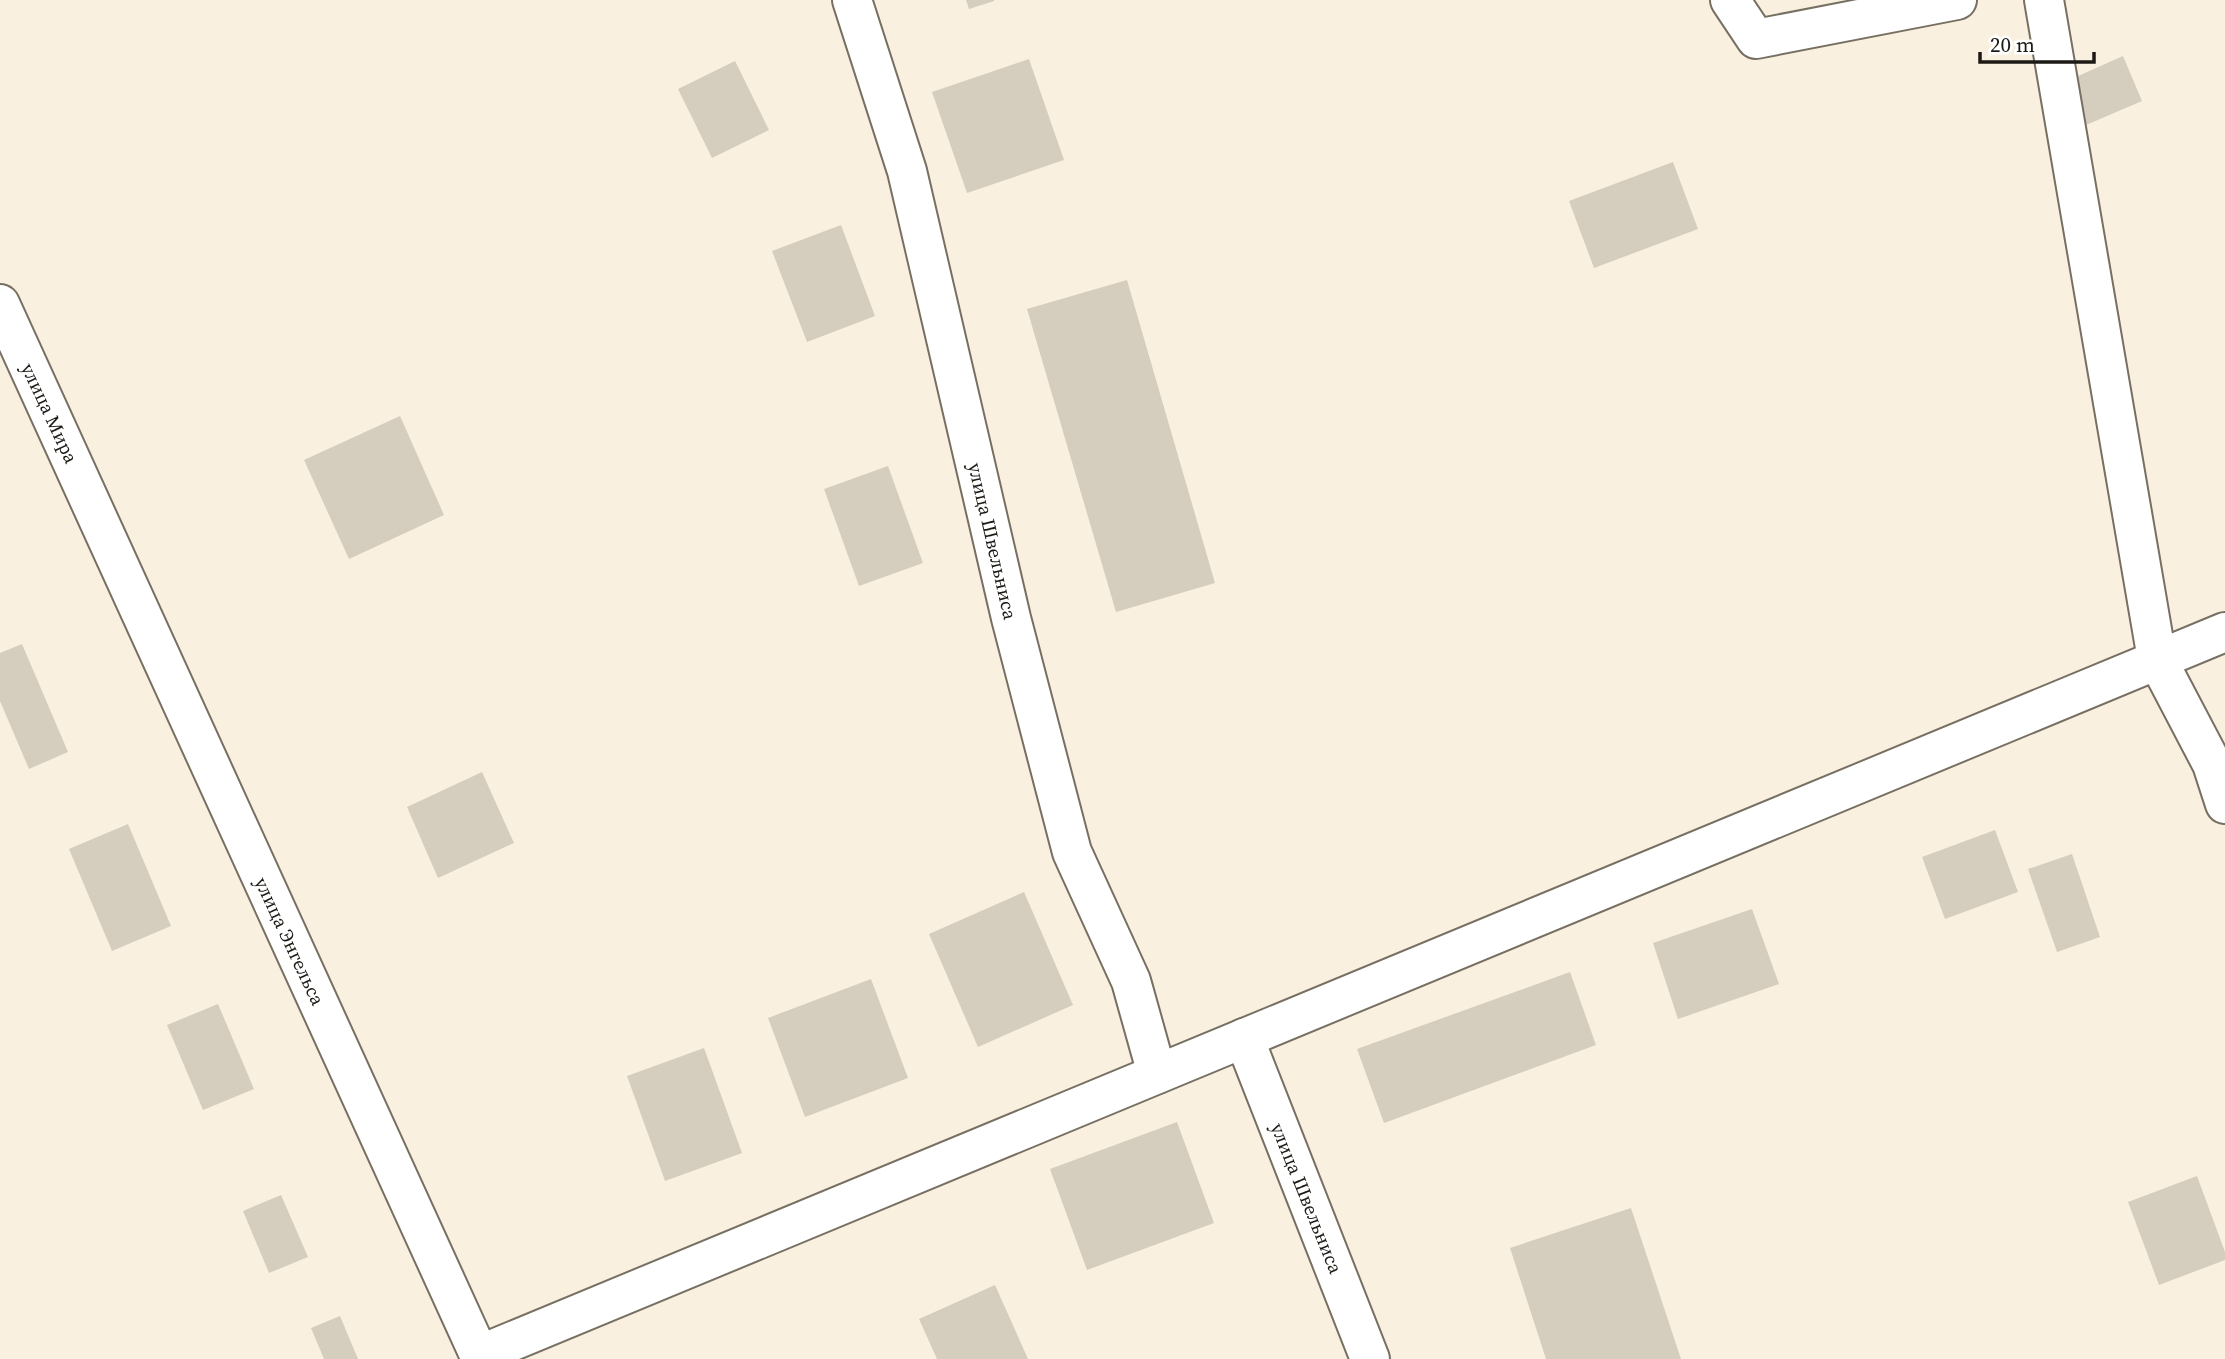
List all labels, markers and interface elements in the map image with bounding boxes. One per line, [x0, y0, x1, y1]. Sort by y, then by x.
scale bar [1980, 21, 2094, 65]
text: 20 m [1990, 30, 2035, 59]
street label: улица Мира [15, 359, 85, 468]
street label: улица Швельниса [962, 460, 1024, 622]
street label: улица Энгельса [249, 873, 331, 1010]
street label: улица Швельниса [1265, 1119, 1349, 1278]

